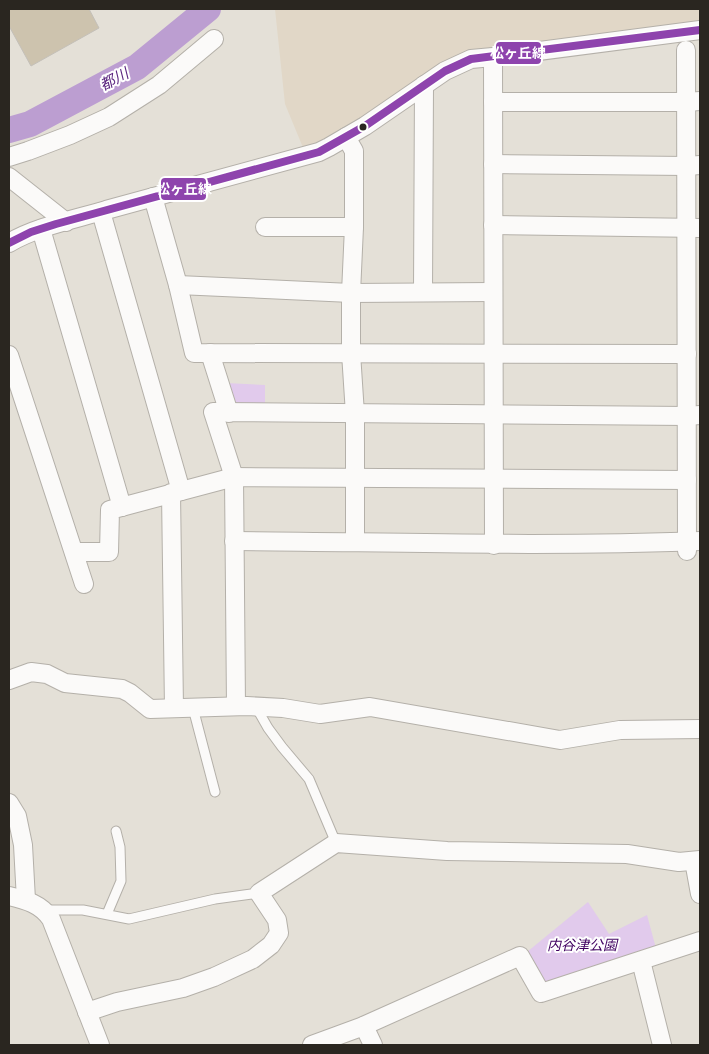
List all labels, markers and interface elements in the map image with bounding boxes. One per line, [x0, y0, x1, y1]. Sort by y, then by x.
line badge: 松ヶ丘線 [495, 41, 542, 65]
text: 松ヶ丘線 [490, 44, 546, 62]
water label: 都川 [96, 63, 133, 94]
unlabelled marker [358, 122, 368, 132]
line badge: 松ヶ丘線 [160, 177, 207, 201]
text: 松ヶ丘線 [156, 180, 212, 198]
park label: 内谷津公園 [547, 936, 619, 954]

